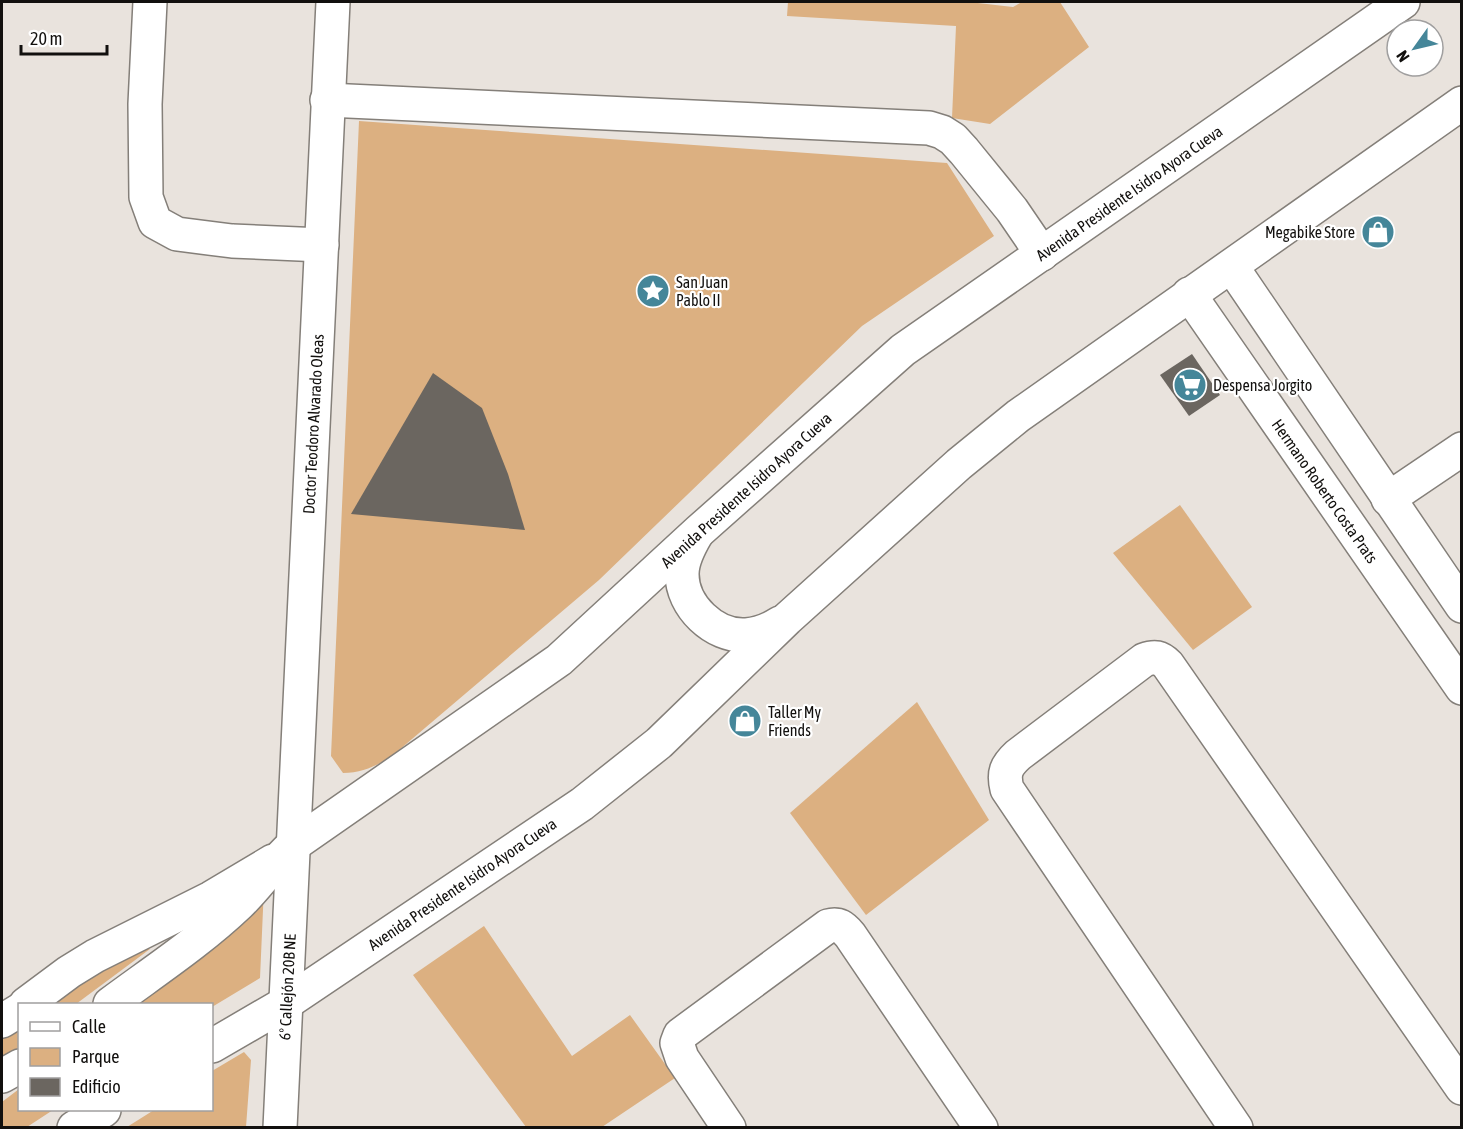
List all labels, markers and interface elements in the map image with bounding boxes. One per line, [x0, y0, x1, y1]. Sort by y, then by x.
scale bar [21, 18, 106, 56]
north arrow [1385, 18, 1445, 78]
text: 20 m [30, 28, 62, 49]
text: N [1392, 47, 1413, 65]
street label: Avenida Presidente Isidro Ayora Cueva [1032, 122, 1226, 265]
shop icon: Megabike Store [1360, 214, 1396, 250]
place label: Megabike Store [1265, 223, 1355, 242]
place icon: San Juan Pablo II [635, 273, 671, 309]
place label: San Juan Pablo II [676, 273, 728, 309]
street label: Doctor Teodoro Alvarado Oleas [299, 333, 327, 514]
supermarket icon: Despensa Jorgito [1172, 367, 1208, 403]
place label: Despensa Jorgito [1213, 376, 1312, 395]
street label: Avenida Presidente Isidro Ayora Cueva [657, 409, 836, 572]
street label: Hermano Roberto Costa Prats [1268, 416, 1382, 567]
shop icon: Taller My Friends [727, 703, 763, 739]
place label: Taller My Friends [768, 703, 822, 739]
street label: Avenida Presidente Isidro Ayora Cueva [365, 814, 560, 955]
street label: 6° Callejón 20B NE [275, 933, 300, 1041]
legend [18, 1003, 213, 1111]
text: Calle [72, 1016, 106, 1037]
text: Parque [72, 1046, 120, 1067]
text: Edificio [72, 1076, 121, 1097]

